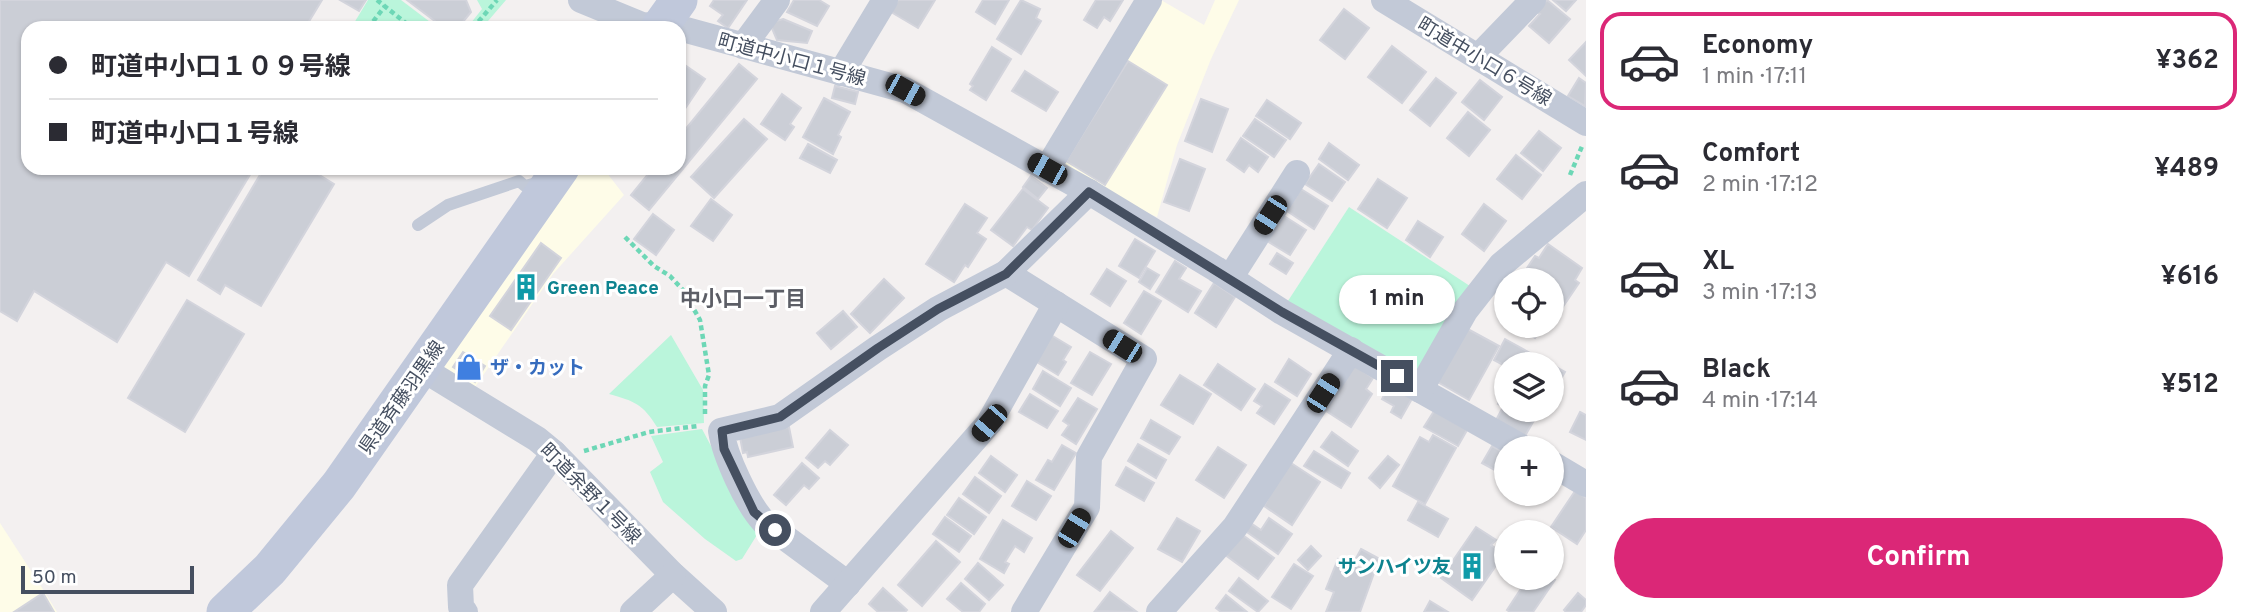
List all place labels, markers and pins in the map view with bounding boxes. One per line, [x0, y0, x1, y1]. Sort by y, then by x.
building icon: Green Peace [511, 272, 541, 302]
place label: Green Peace [547, 277, 659, 301]
shop icon: ザ・カット [454, 352, 484, 382]
place label: ザ・カット [490, 357, 585, 381]
building icon: サンハイツ友 [1457, 551, 1487, 581]
place label: サンハイツ友 [1337, 556, 1451, 580]

